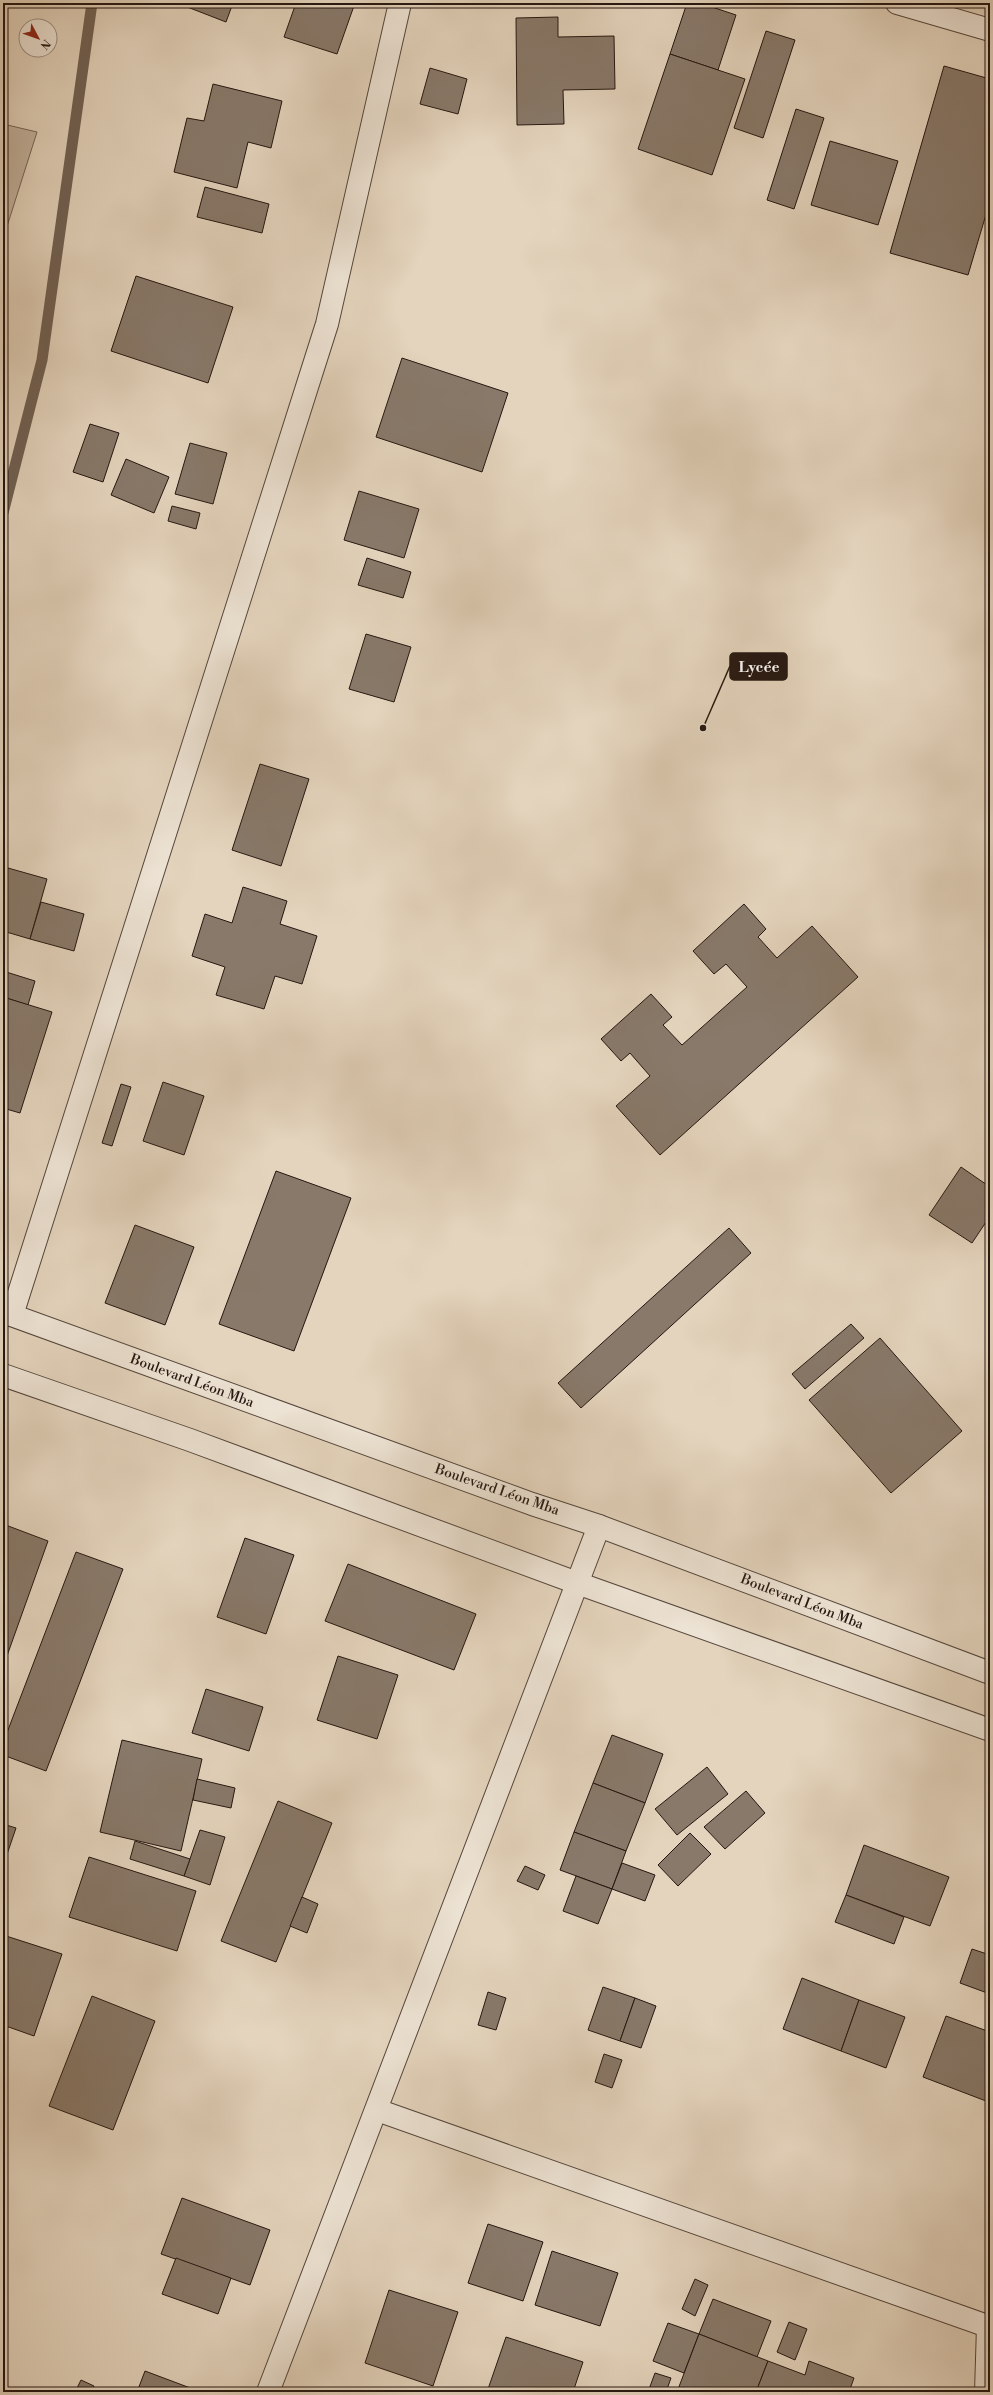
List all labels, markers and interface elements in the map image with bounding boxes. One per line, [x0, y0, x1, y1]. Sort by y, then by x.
north arrow [18, 18, 58, 58]
text: N [36, 36, 53, 52]
callout: Lycée [730, 653, 787, 680]
text: Lycée [738, 658, 780, 677]
street label: Boulevard Léon Mba [127, 1350, 257, 1412]
street label: Boulevard Léon Mba [431, 1460, 562, 1520]
street label: Boulevard Léon Mba [737, 1570, 867, 1634]

